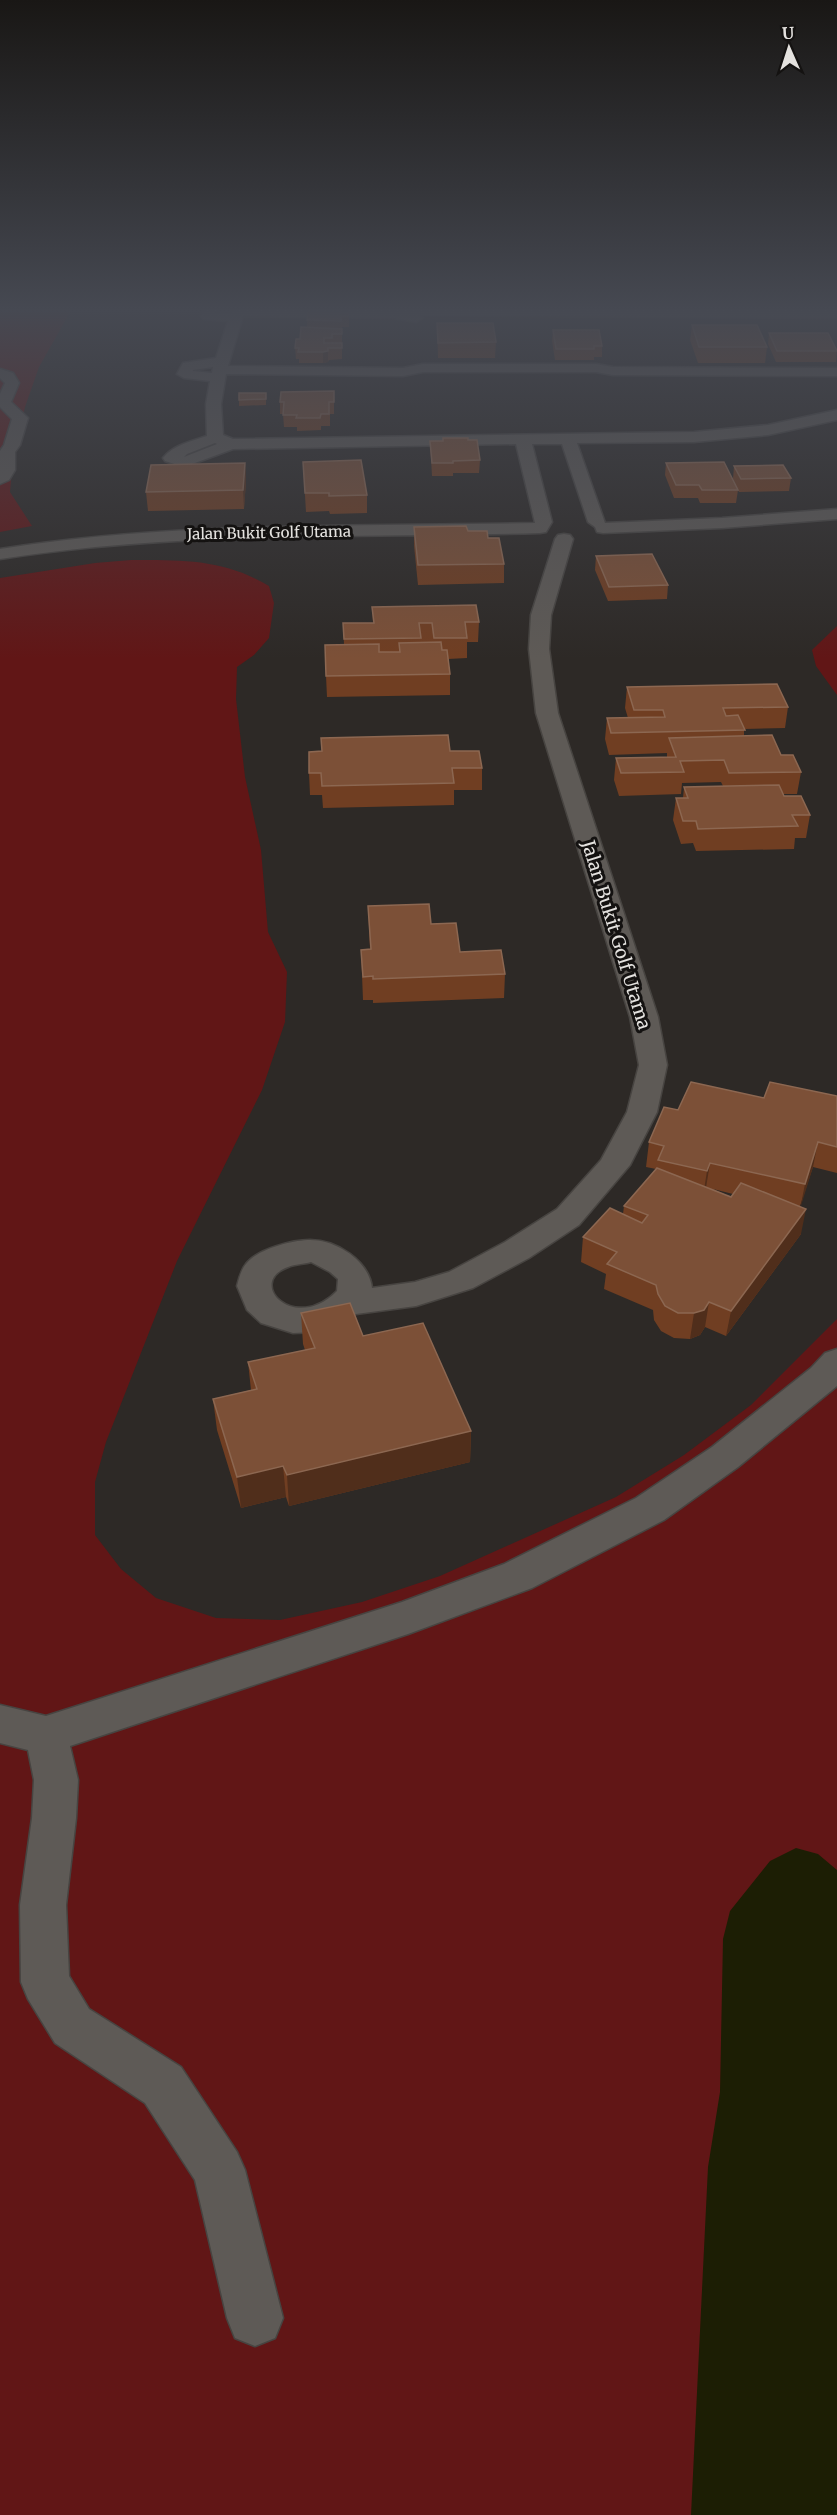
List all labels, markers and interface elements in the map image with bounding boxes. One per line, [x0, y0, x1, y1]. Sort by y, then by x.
north arrow [759, 18, 819, 78]
text: U [782, 23, 795, 43]
street label: Jalan Bukit Golf Utama [186, 522, 351, 543]
street label: Jalan Bukit Golf Utama [576, 836, 656, 1033]

